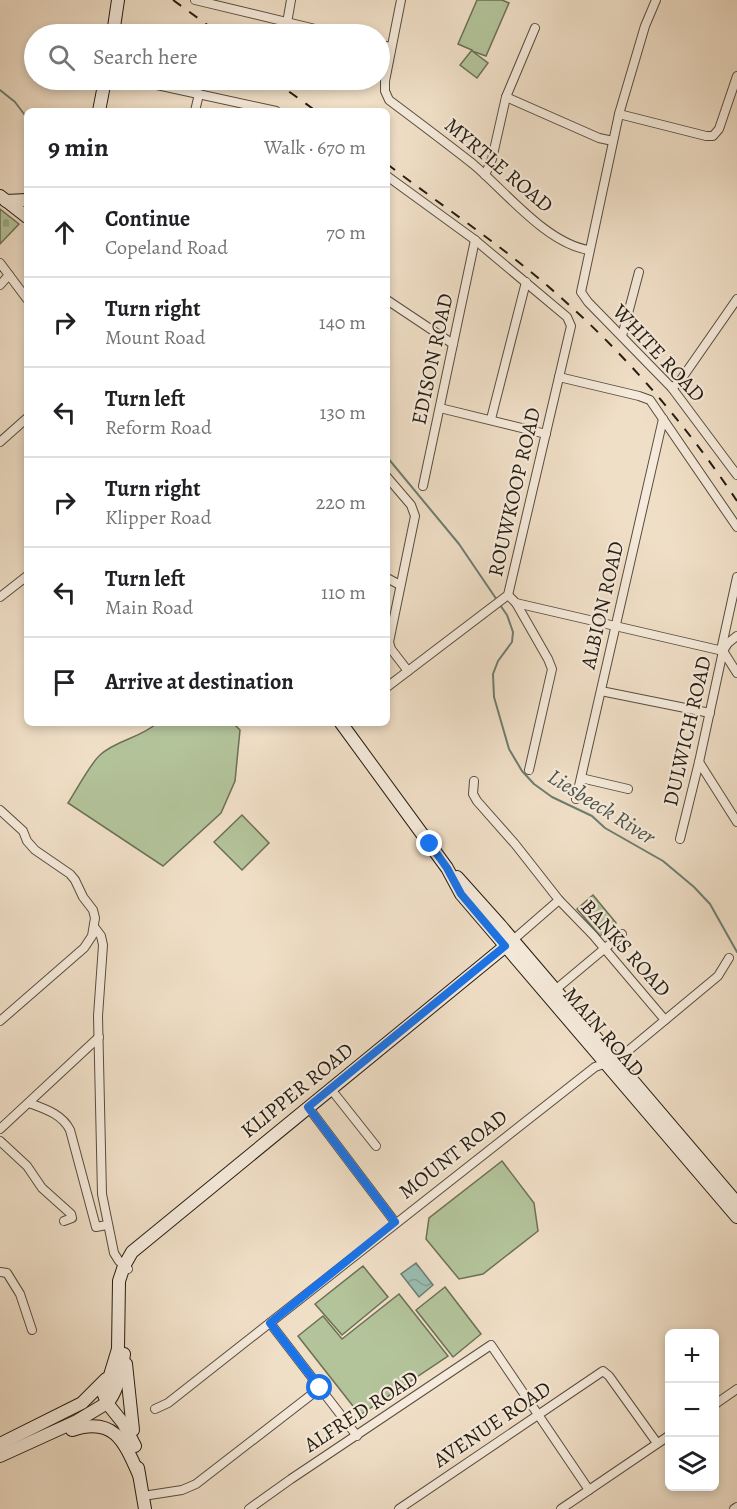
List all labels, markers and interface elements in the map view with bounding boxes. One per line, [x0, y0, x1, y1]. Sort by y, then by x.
search box [24, 24, 390, 90]
icon: search [45, 41, 78, 74]
text: Search here [93, 42, 198, 72]
street label: MYRTLE ROAD [439, 111, 559, 219]
text: 9 min [48, 130, 109, 165]
text: Walk · 670 m [264, 134, 366, 161]
text: Continue [105, 204, 190, 234]
icon: ahead [48, 216, 81, 249]
text: 70 m [326, 219, 366, 246]
text: Copeland Road [105, 234, 228, 261]
street label: EDISON ROAD [404, 291, 460, 427]
text: Turn right [105, 294, 201, 324]
street label: WHITE ROAD [606, 297, 712, 408]
icon: right [48, 306, 81, 339]
text: 140 m [319, 309, 366, 336]
text: Mount Road [105, 324, 205, 351]
text: Turn left [105, 384, 185, 414]
icon: left [48, 396, 81, 429]
text: 130 m [320, 399, 366, 426]
street label: ROUWKOOP ROAD [481, 405, 547, 579]
text: Reform Road [105, 414, 212, 441]
text: Turn right [105, 474, 201, 504]
icon: right [48, 486, 81, 519]
text: 220 m [316, 489, 366, 516]
text: Klipper Road [105, 504, 211, 531]
street label: ALBION ROAD [573, 538, 630, 673]
text: Turn left [105, 564, 185, 594]
icon: left [48, 576, 81, 609]
text: 110 m [321, 579, 366, 606]
text: Main Road [105, 594, 193, 621]
street label: DULWICH ROAD [656, 653, 718, 809]
icon: arrive [48, 666, 81, 699]
text: Arrive at destination [105, 667, 294, 697]
water label: Liesbeeck River [542, 762, 662, 853]
route end [416, 830, 442, 856]
street label: BANKS ROAD [575, 893, 677, 1003]
street label: MAIN ROAD [557, 981, 651, 1083]
street label: KLIPPER ROAD [235, 1036, 359, 1144]
street label: MOUNT ROAD [393, 1103, 513, 1205]
map controls [665, 1329, 719, 1491]
button: + [665, 1329, 719, 1383]
street label: ALFRED ROAD [297, 1363, 424, 1459]
route start [306, 1374, 332, 1400]
street label: AVENUE ROAD [427, 1374, 556, 1474]
button: − [665, 1383, 719, 1437]
button: layers [665, 1437, 719, 1491]

